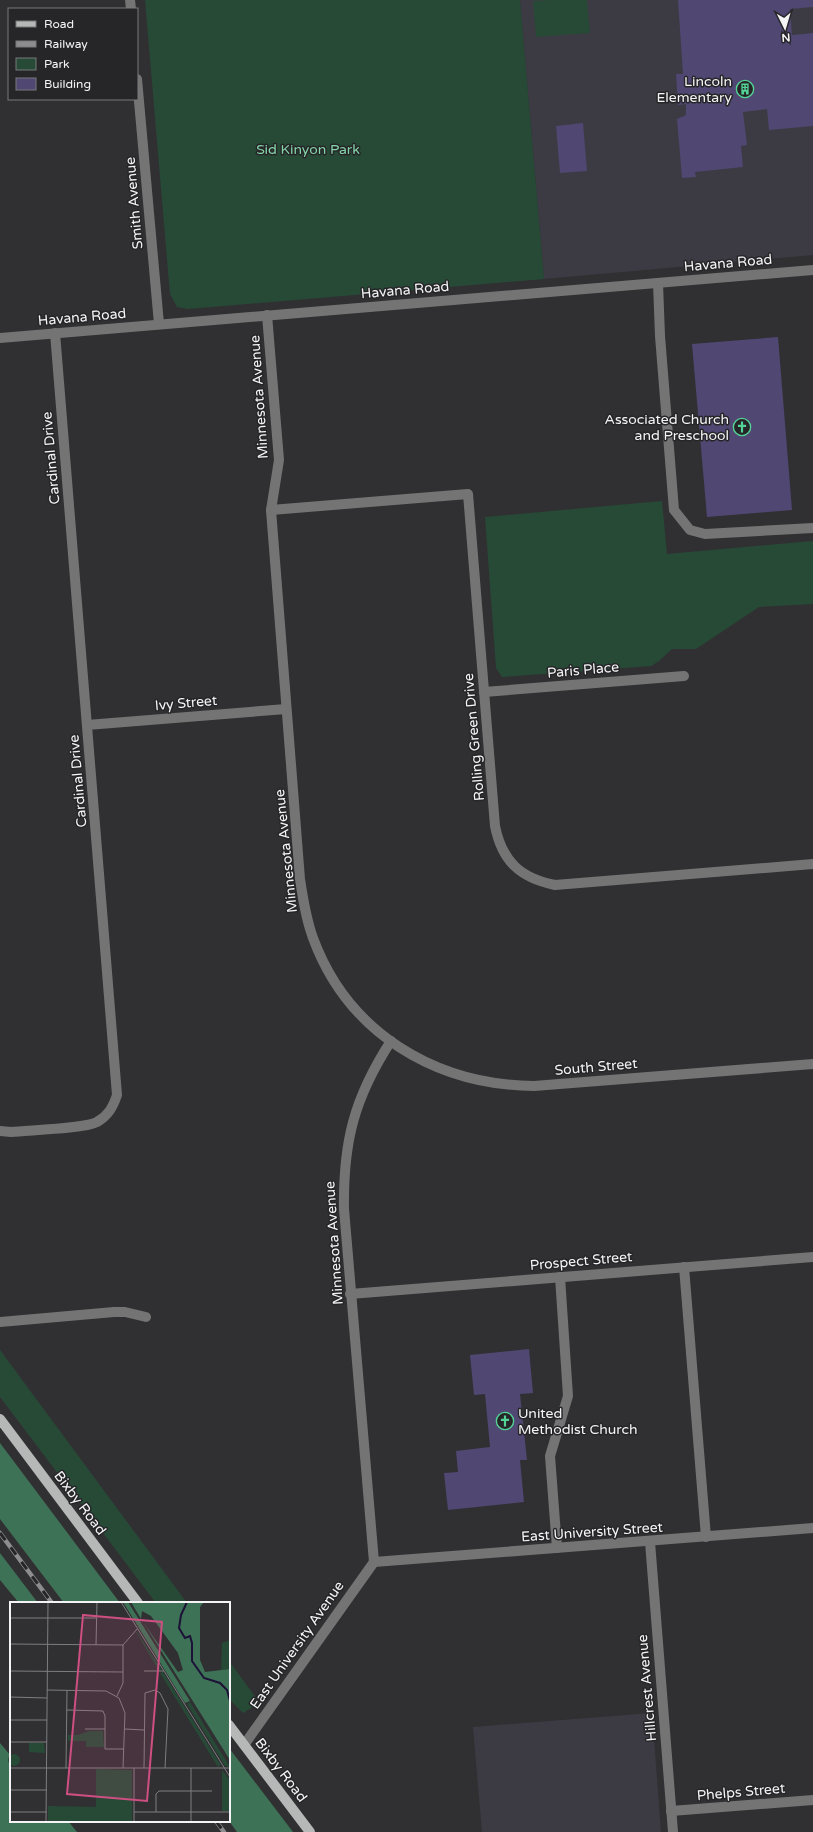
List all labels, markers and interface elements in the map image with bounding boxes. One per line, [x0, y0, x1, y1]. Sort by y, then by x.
legend [8, 8, 138, 100]
north arrow [765, 8, 805, 48]
text: Road [44, 17, 74, 31]
text: N [781, 31, 791, 44]
text: Railway [44, 37, 88, 51]
text: Park [44, 57, 70, 71]
place label: Lincoln Elementary [656, 73, 732, 106]
text: Building [44, 77, 91, 91]
building icon: Lincoln Elementary [735, 79, 755, 99]
park label: Sid Kinyon Park [256, 141, 360, 158]
street label: Smith Avenue [121, 156, 146, 250]
street label: Havana Road [683, 251, 773, 275]
street label: Havana Road [360, 278, 450, 302]
street label: Havana Road [37, 305, 127, 329]
street label: Minnesota Avenue [246, 334, 272, 459]
street label: Cardinal Drive [38, 411, 64, 505]
place label: Associated Church and Preschool [604, 411, 729, 444]
church icon: Associated Church and Preschool [732, 417, 752, 437]
street label: Paris Place [546, 658, 620, 682]
street label: Rolling Green Drive [460, 672, 488, 802]
street label: Ivy Street [154, 692, 218, 714]
street label: Cardinal Drive [65, 734, 91, 828]
street label: Minnesota Avenue [271, 788, 301, 914]
street label: South Street [554, 1055, 639, 1079]
street label: Minnesota Avenue [321, 1180, 347, 1305]
street label: Prospect Street [529, 1248, 634, 1274]
place label: United Methodist Church [518, 1405, 637, 1438]
church icon: United Methodist Church [495, 1411, 515, 1431]
street label: Bixby Road [50, 1468, 110, 1538]
street label: East University Street [521, 1519, 664, 1545]
street label: East University Avenue [246, 1578, 348, 1712]
inset map [10, 1602, 230, 1822]
street label: Hillcrest Avenue [634, 1634, 660, 1742]
street label: Bixby Road [251, 1735, 311, 1805]
street label: Phelps Street [696, 1780, 786, 1804]

